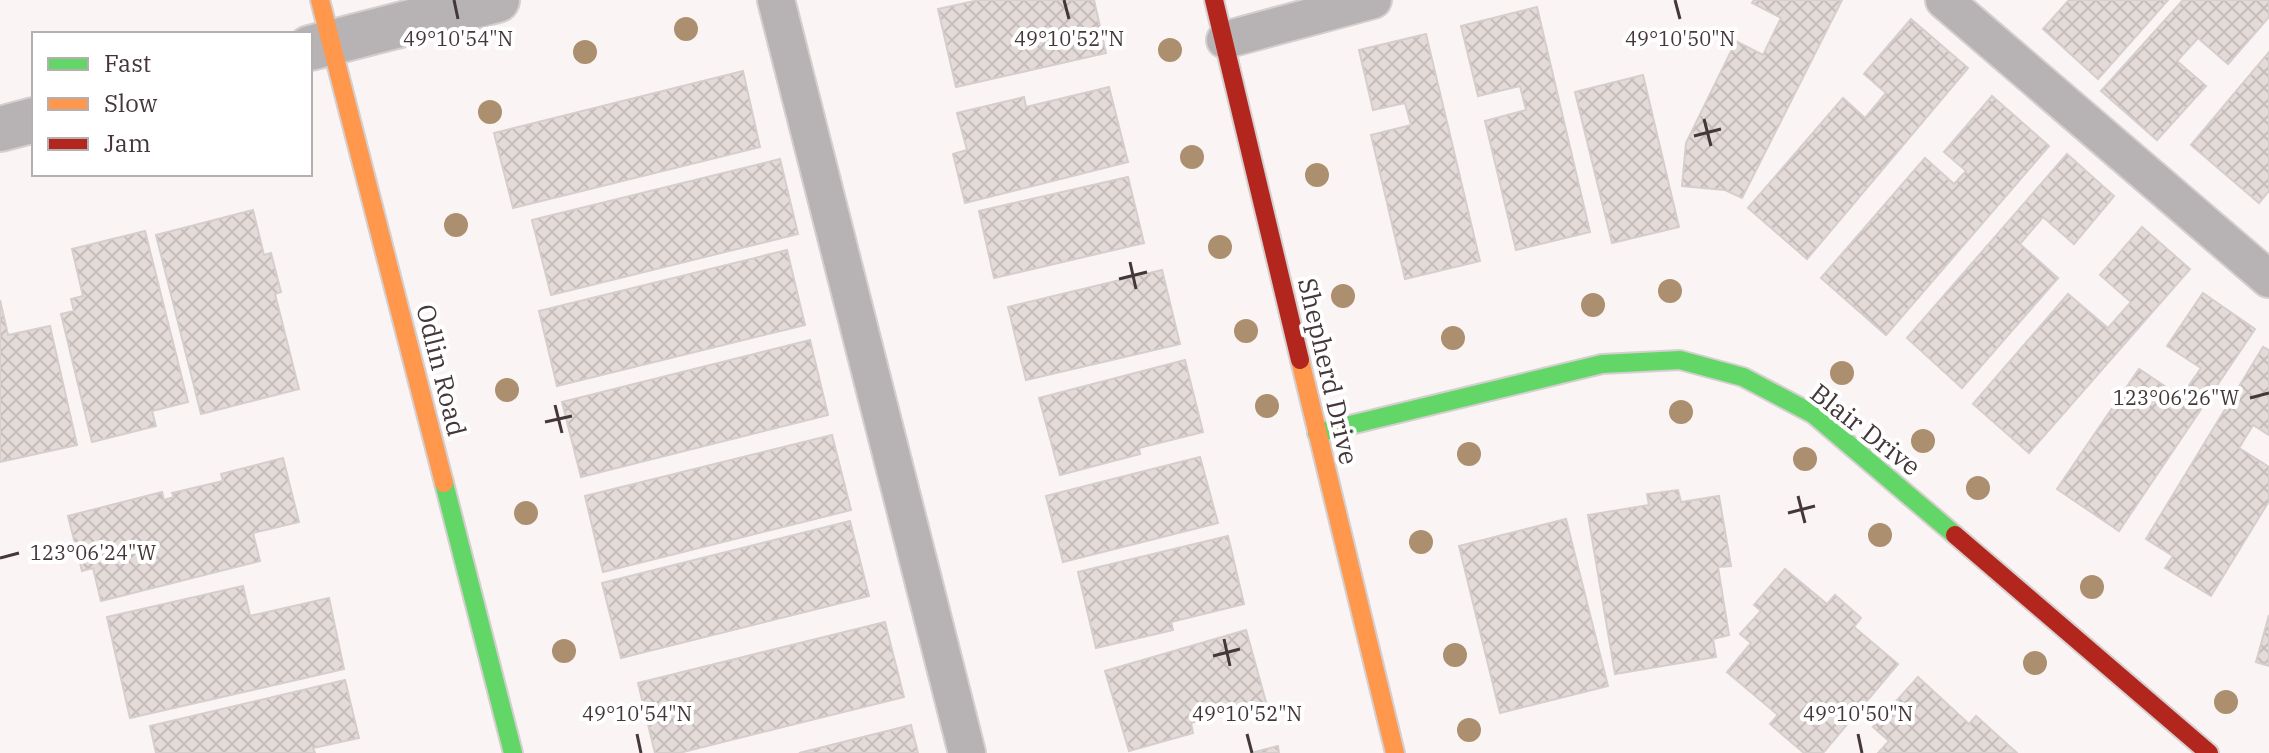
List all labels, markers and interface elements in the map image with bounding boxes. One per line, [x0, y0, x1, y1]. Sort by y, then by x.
text: 49°10'54"N [403, 25, 513, 52]
text: 49°10'52"N [1014, 25, 1124, 52]
text: 49°10'50"N [1625, 25, 1735, 52]
legend [32, 32, 312, 176]
text: Fast [104, 47, 151, 79]
text: Slow [104, 87, 158, 119]
text: Jam [104, 127, 151, 159]
street label: Shepherd Drive [1291, 274, 1367, 468]
street label: Odlin Road [409, 300, 475, 440]
street label: Blair Drive [1804, 375, 1928, 483]
text: 123°06'26"W [2113, 384, 2239, 411]
text: 123°06'24"W [30, 539, 156, 566]
text: 49°10'54"N [582, 700, 692, 727]
text: 49°10'52"N [1192, 700, 1302, 727]
text: 49°10'50"N [1803, 700, 1913, 727]

